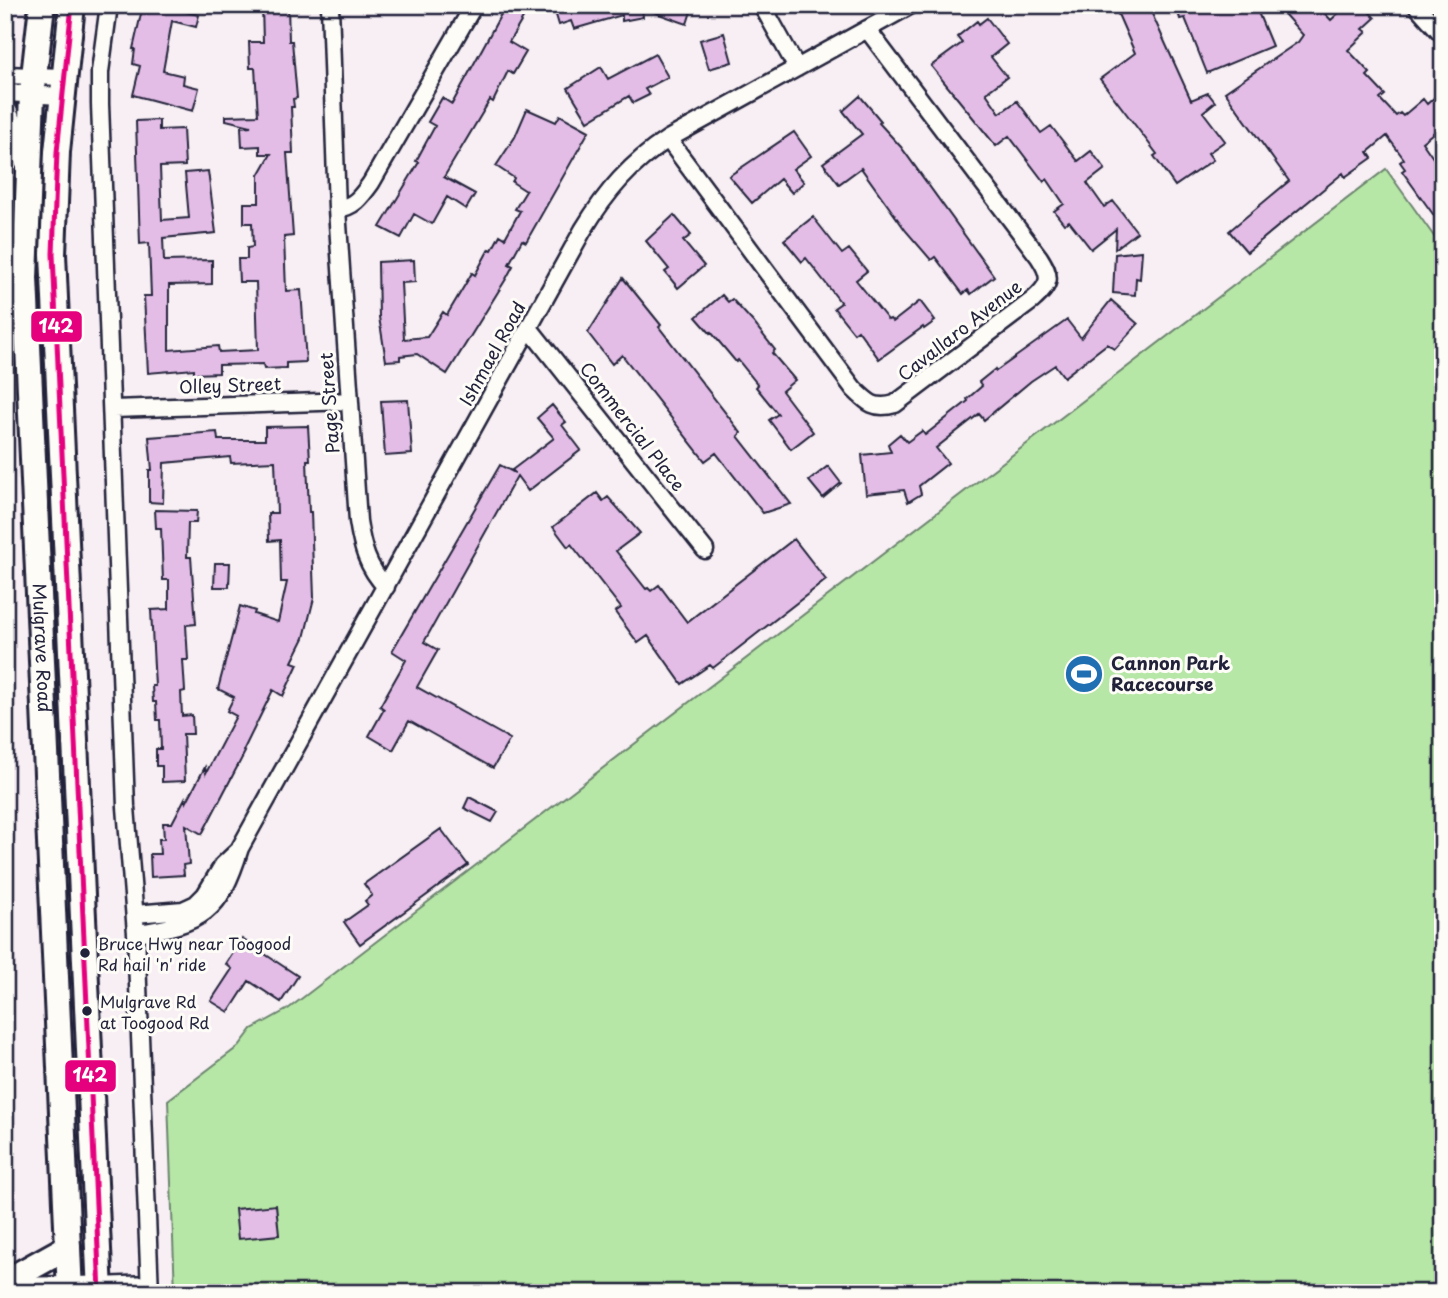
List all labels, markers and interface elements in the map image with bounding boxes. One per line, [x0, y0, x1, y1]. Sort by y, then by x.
street label: Cavallaro Avenue [891, 273, 1027, 387]
street label: Ishmael Road [452, 296, 532, 410]
line badge: 142 [30, 310, 83, 343]
text: 142 [39, 311, 73, 339]
street label: Page Street [312, 352, 345, 454]
street label: Commercial Place [574, 356, 693, 497]
street label: Olley Street [178, 369, 281, 400]
street label: Mulgrave Road [27, 583, 59, 713]
place label: Cannon Park Racecourse [1111, 649, 1230, 697]
sports icon: Cannon Park Racecourse [1063, 653, 1105, 695]
place label: Bruce Hwy near Toogood Rd hail 'n' ride [98, 931, 291, 976]
marker: Bruce Hwy near Toogood Rd hail 'n' ride [78, 946, 92, 960]
place label: Mulgrave Rd at Toogood Rd [100, 989, 210, 1034]
marker: Mulgrave Rd at Toogood Rd [80, 1004, 94, 1018]
line badge: 142 [64, 1059, 117, 1093]
text: 142 [73, 1060, 107, 1088]

